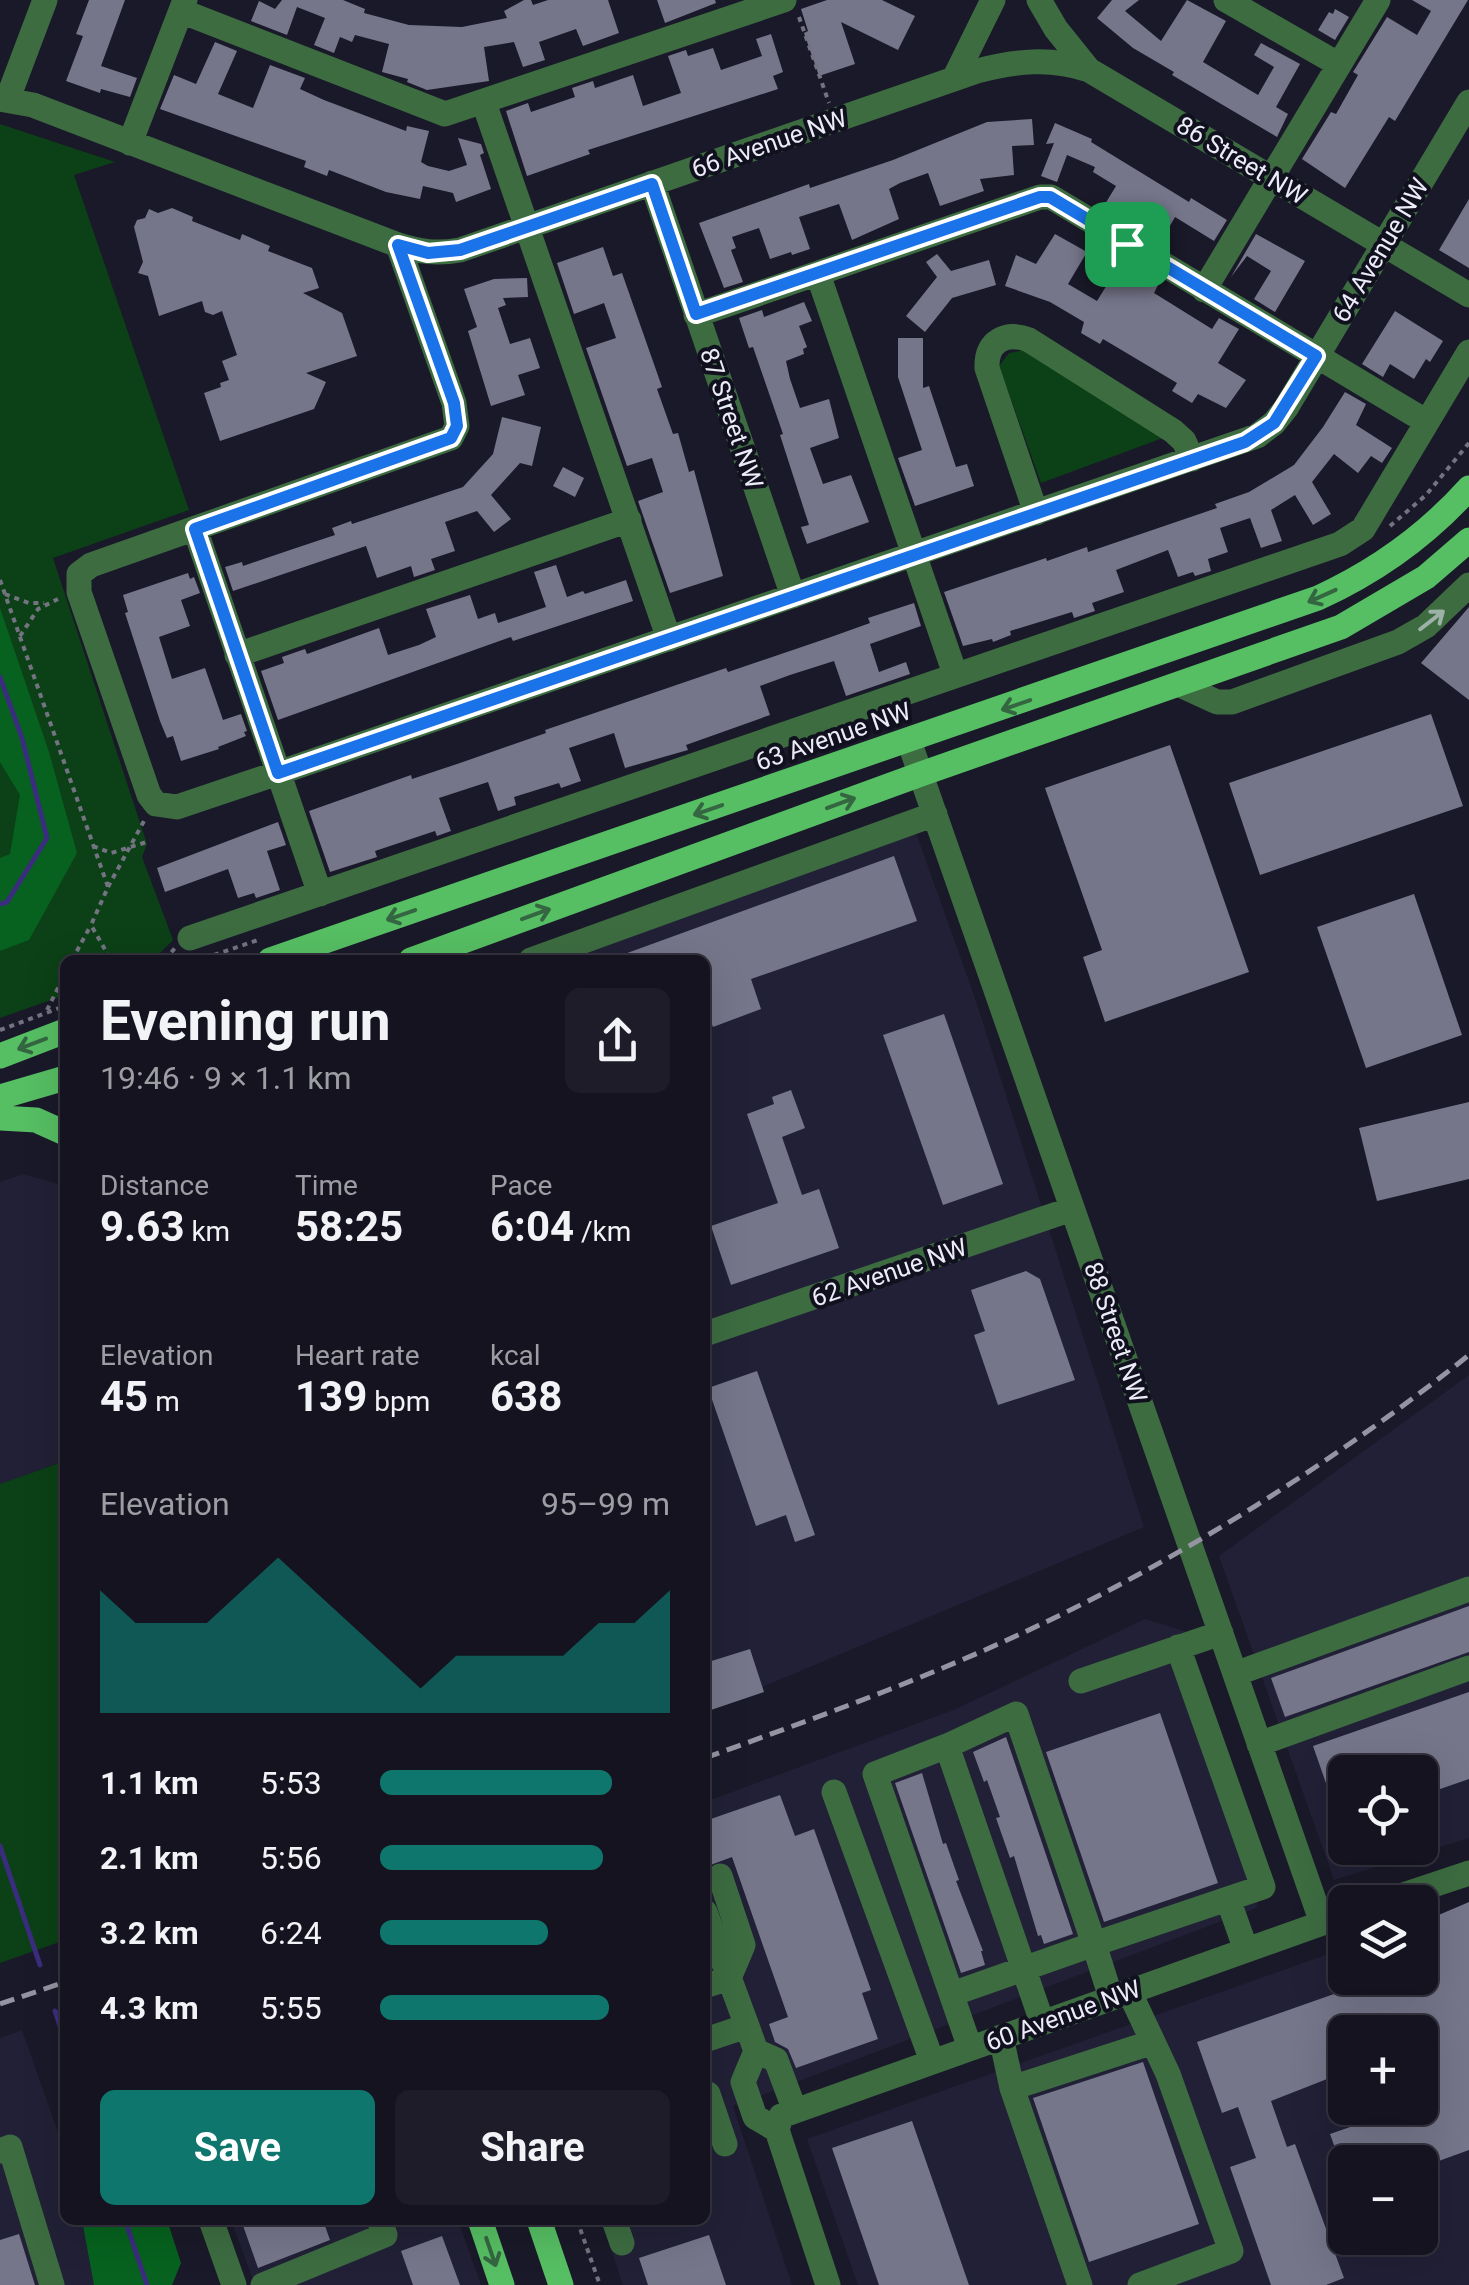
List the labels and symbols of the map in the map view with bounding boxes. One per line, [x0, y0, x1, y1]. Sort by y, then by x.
street label: 66 Avenue NW [688, 103, 851, 184]
street label: 86 Street NW [1171, 110, 1312, 211]
street label: 64 Avenue NW [1326, 173, 1435, 327]
pin [1085, 202, 1170, 287]
street label: 87 Street NW [694, 344, 769, 492]
one-way arrow [1307, 588, 1338, 606]
one-way arrow [1418, 610, 1445, 631]
street label: 63 Avenue NW [752, 696, 915, 777]
one-way arrow [1000, 697, 1032, 715]
one-way arrow [824, 793, 855, 811]
one-way arrow [694, 802, 725, 820]
one-way arrow [519, 904, 550, 922]
one-way arrow [385, 908, 417, 926]
one-way arrow [18, 1036, 48, 1054]
street label: 62 Avenue NW [808, 1232, 971, 1313]
street label: 88 Street NW [1078, 1258, 1153, 1406]
street label: 60 Avenue NW [982, 1974, 1144, 2057]
one-way arrow [483, 2236, 501, 2267]

